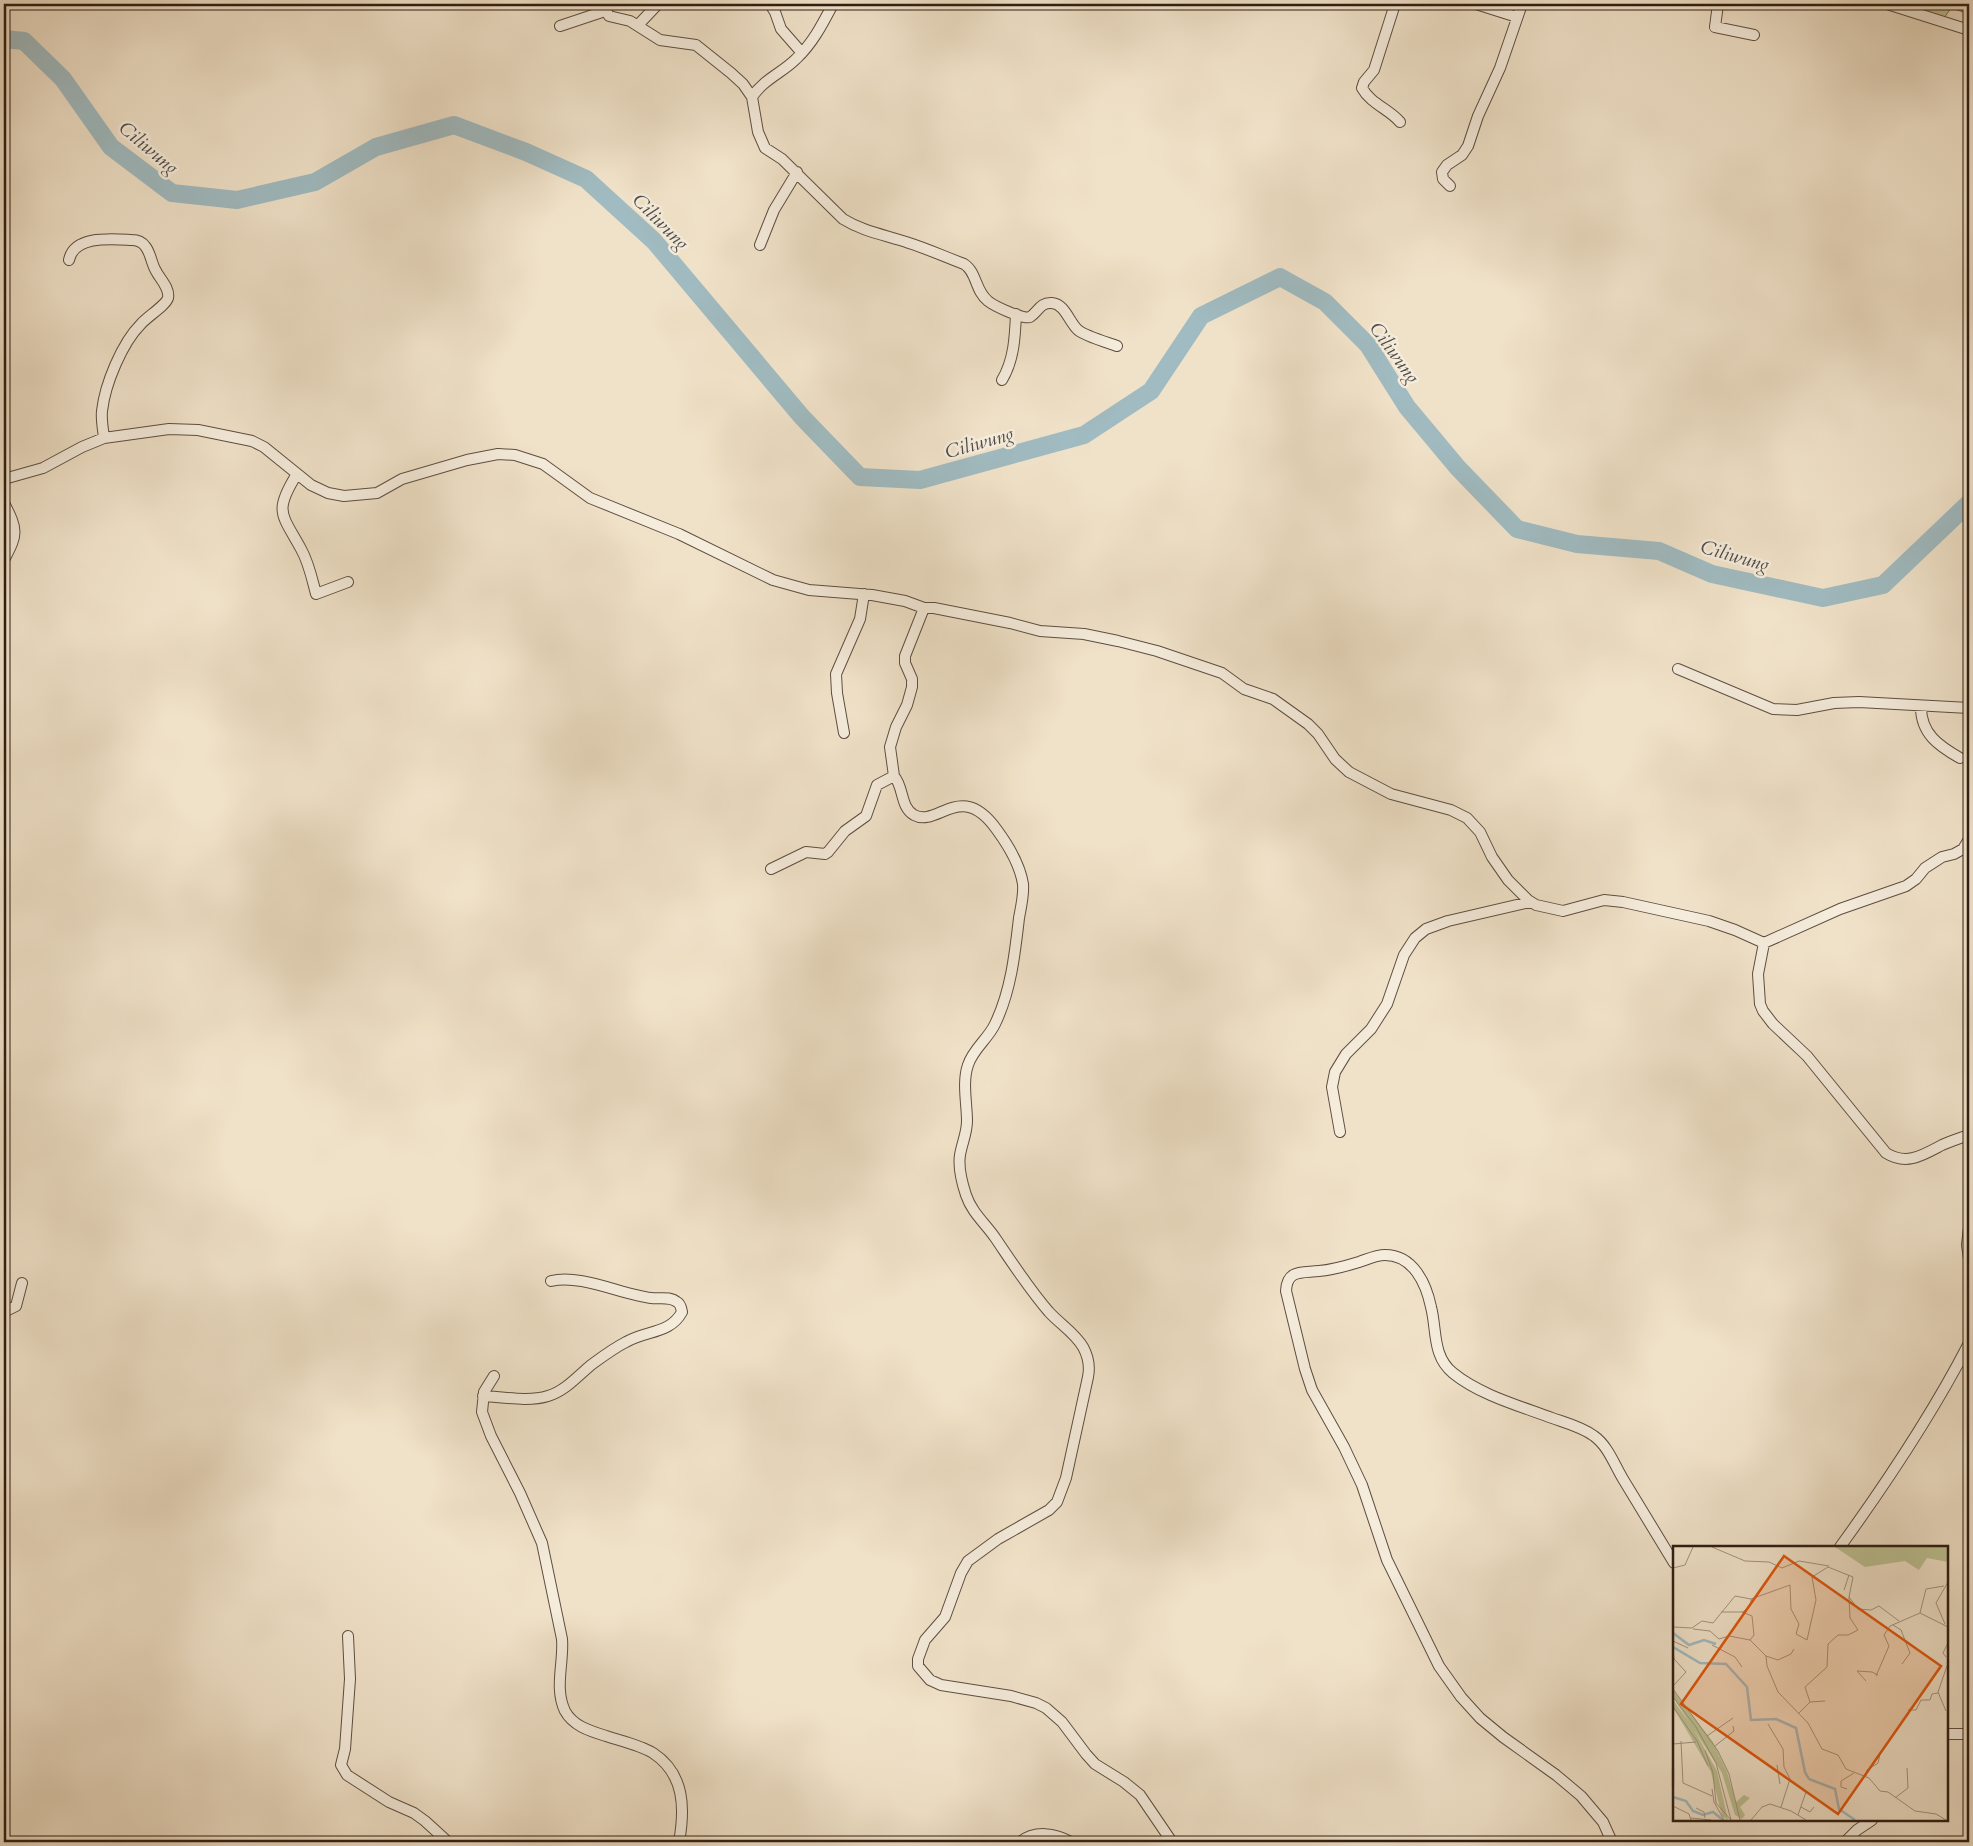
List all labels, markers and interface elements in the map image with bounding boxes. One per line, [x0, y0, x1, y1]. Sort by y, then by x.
water label: Ciliwung [113, 115, 184, 181]
water label: Ciliwung [626, 188, 695, 256]
water label: Ciliwung [1363, 316, 1426, 389]
water label: Ciliwung [942, 421, 1017, 465]
water label: Ciliwung [1697, 534, 1773, 578]
inset map [1673, 1546, 1948, 1821]

